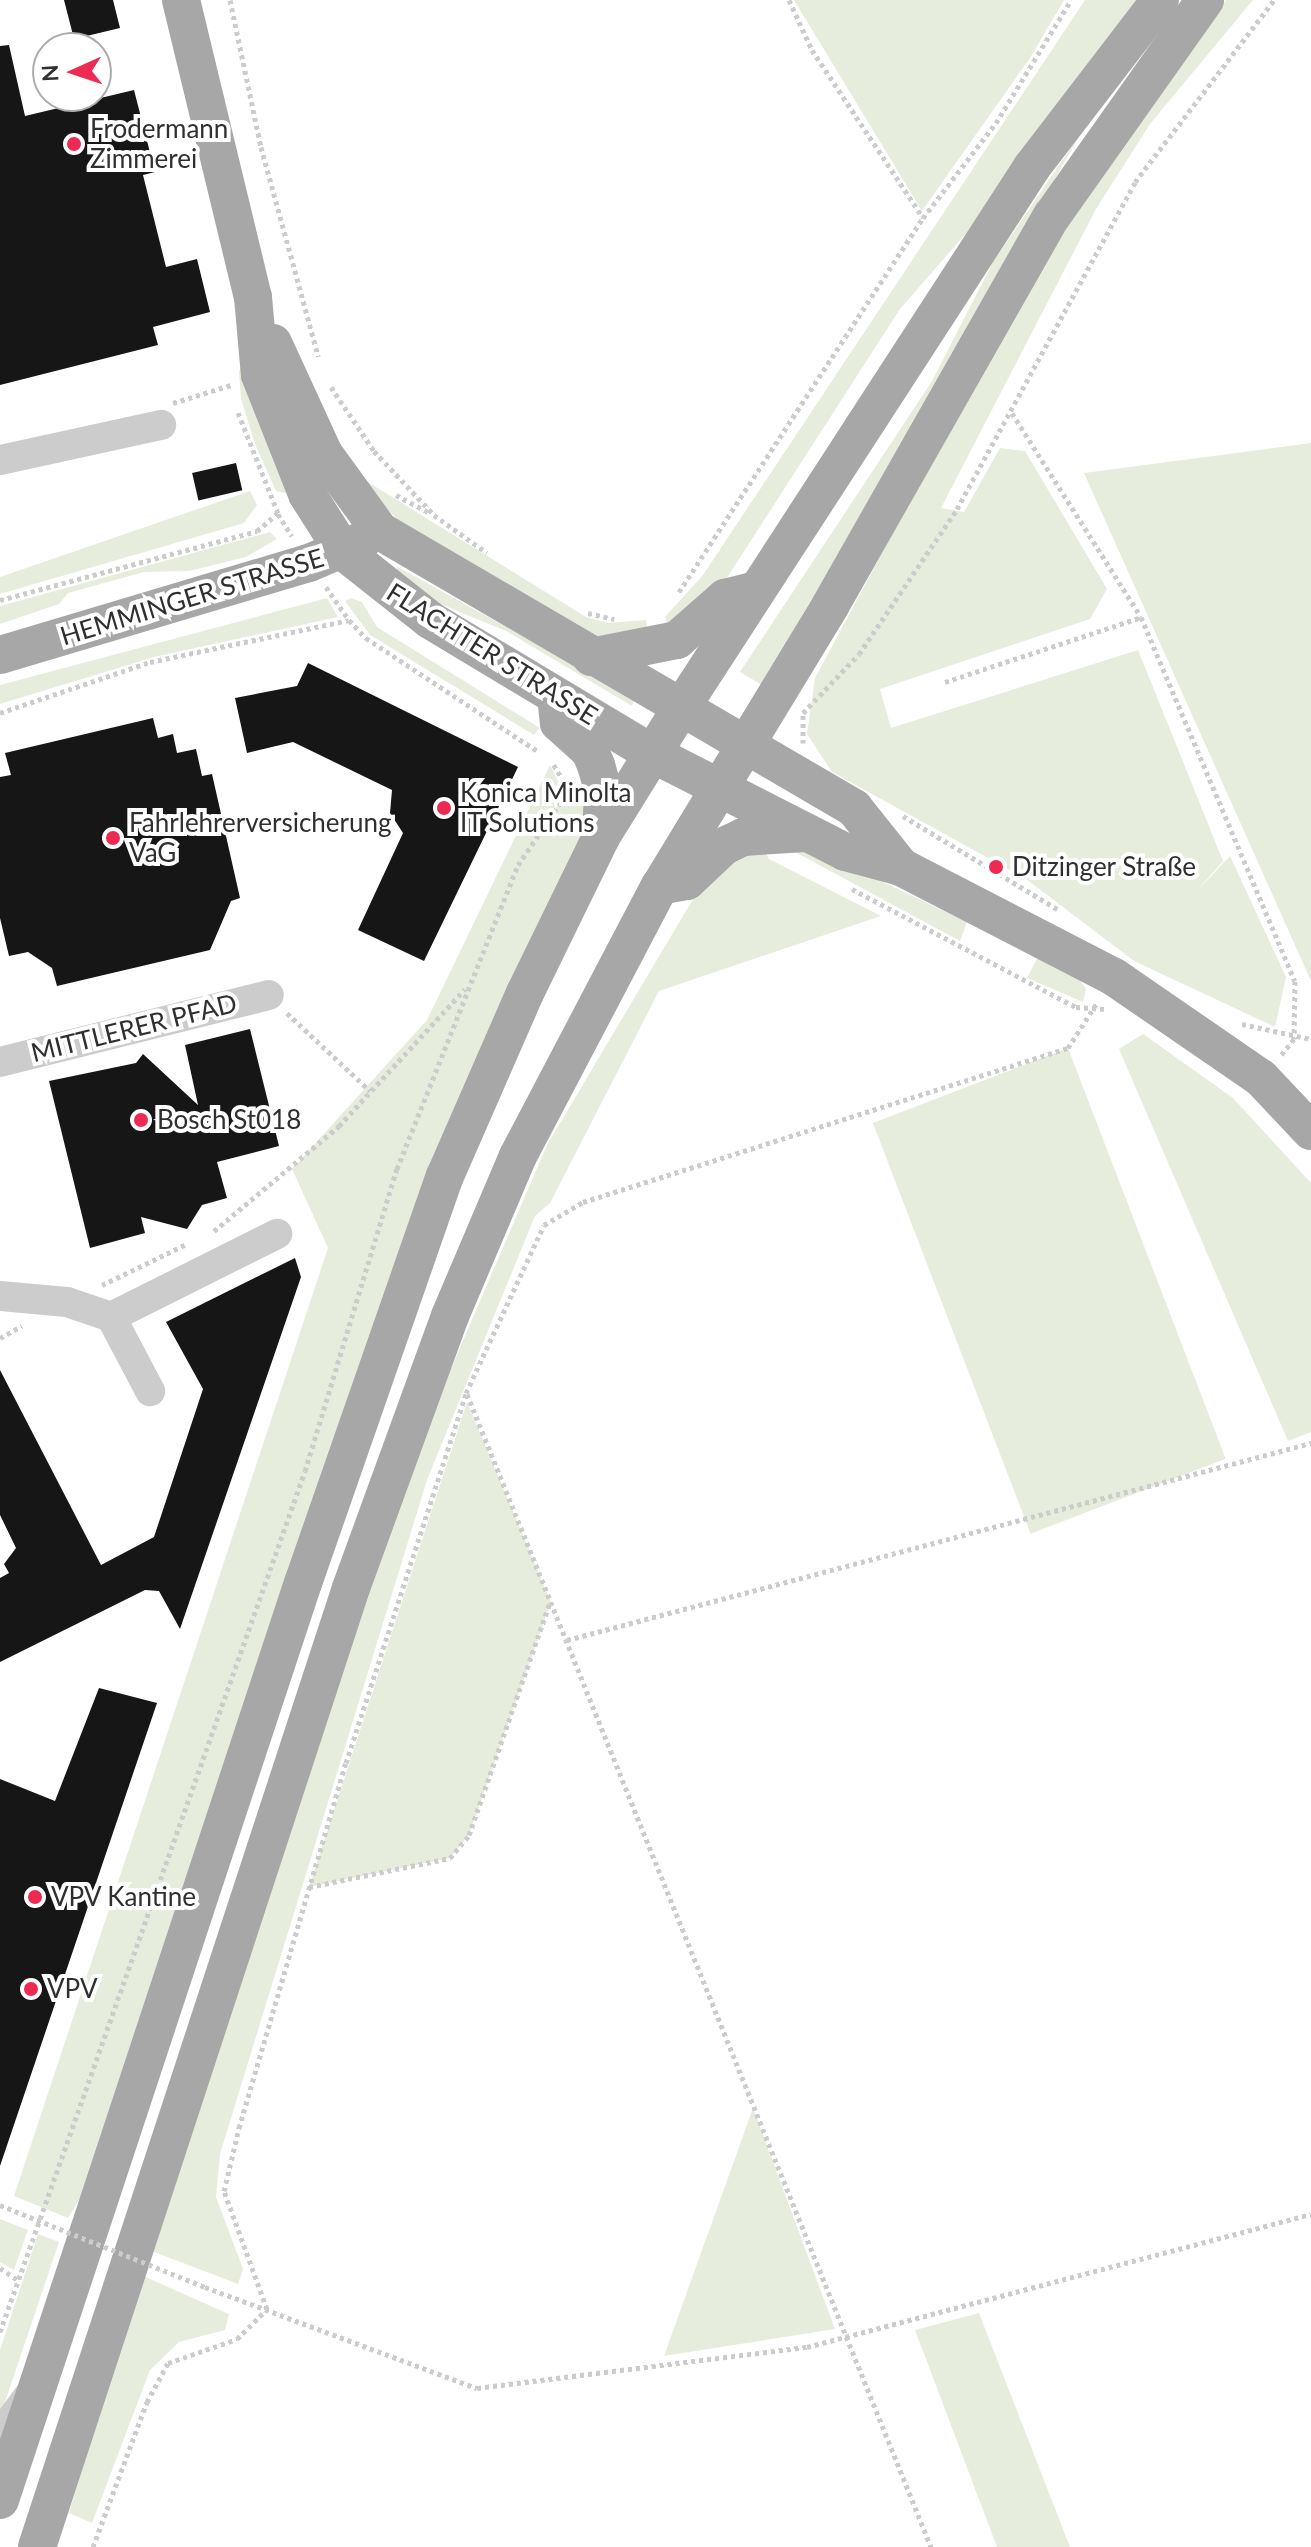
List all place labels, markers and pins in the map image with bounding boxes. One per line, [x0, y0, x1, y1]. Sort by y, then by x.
place label: Frodermann Zimmerei [90, 113, 228, 174]
marker: Frodermann Zimmerei [65, 135, 83, 153]
place label: Konica Minolta IT Solutions [460, 777, 632, 838]
marker: Konica Minolta IT Solutions [435, 799, 453, 817]
place label: Fahrlehrerversicherung VaG [129, 807, 392, 868]
marker: Fahrlehrerversicherung VaG [104, 829, 122, 847]
place label: Ditzinger Straße [1012, 851, 1197, 883]
marker: Ditzinger Straße [987, 858, 1005, 876]
place label: Bosch St018 [157, 1104, 301, 1136]
marker: Bosch St018 [132, 1111, 150, 1129]
place label: VPV Kantine [51, 1881, 197, 1913]
marker: VPV Kantine [26, 1888, 44, 1906]
place label: VPV [47, 1973, 98, 2005]
marker: VPV [22, 1980, 40, 1998]

